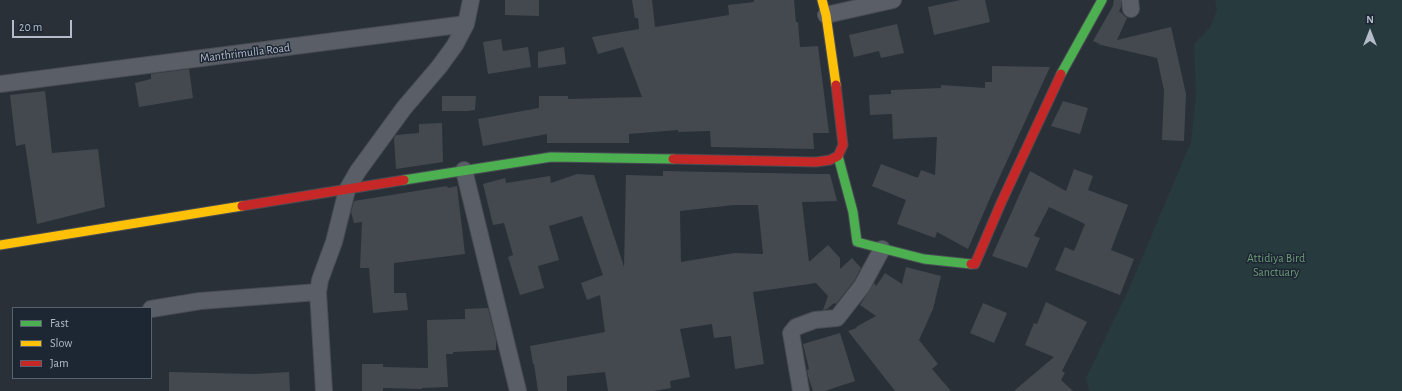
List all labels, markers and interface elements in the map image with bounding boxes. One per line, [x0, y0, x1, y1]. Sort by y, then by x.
scale bar [14, 12, 74, 38]
north arrow [1350, 12, 1390, 52]
text: N [1366, 14, 1374, 25]
text: 20 m [19, 21, 42, 33]
street label: Manthrimulla Road [199, 40, 291, 66]
park label: Attidiya Bird Sanctuary [1247, 251, 1305, 279]
legend [12, 307, 152, 379]
text: Fast [50, 317, 69, 329]
text: Slow [50, 337, 72, 349]
text: Jam [50, 357, 69, 369]

